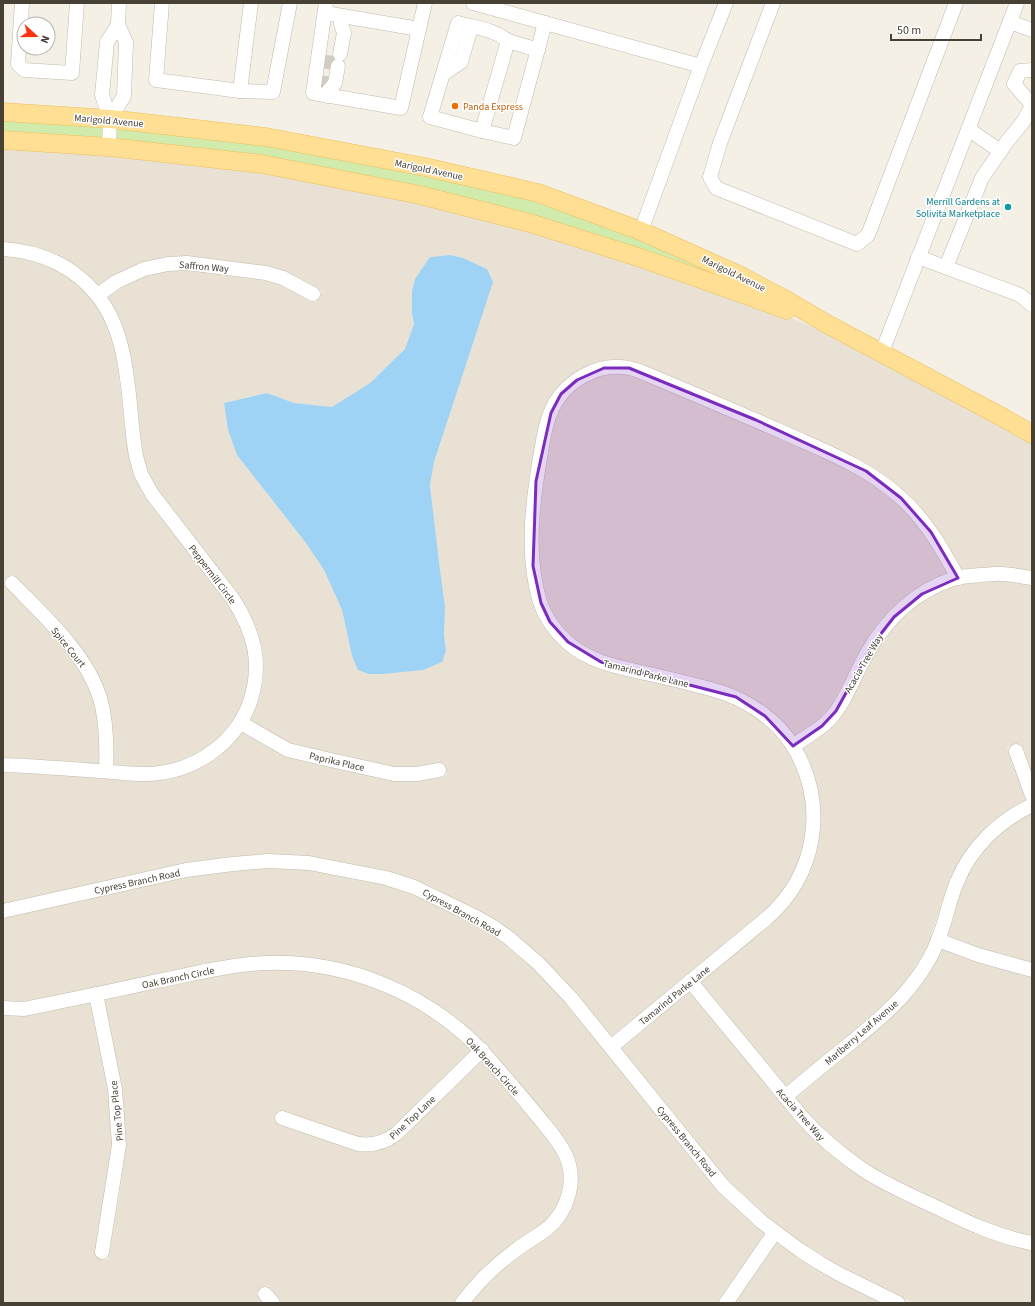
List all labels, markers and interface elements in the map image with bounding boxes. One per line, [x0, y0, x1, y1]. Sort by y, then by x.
north arrow [16, 16, 56, 56]
scale bar [891, 16, 981, 42]
text: 50 m [897, 22, 921, 39]
text: N [37, 33, 53, 46]
place label: Panda Express [463, 100, 523, 114]
marker: Panda Express [450, 101, 460, 111]
street label: Marigold Avenue [74, 111, 144, 131]
street label: Marigold Avenue [393, 156, 464, 184]
place label: Merrill Gardens at Solivita Marketplace [916, 195, 1001, 221]
marker: Merrill Gardens at Solivita Marketplace [1003, 202, 1013, 212]
street label: Marigold Avenue [699, 252, 768, 295]
street label: Saffron Way [178, 258, 230, 276]
street label: Peppermill Circle [185, 542, 239, 607]
street label: Spice Court [48, 625, 89, 671]
street label: Acacia Tree Way [841, 631, 887, 696]
street label: Tamarind Parke Lane [601, 657, 690, 691]
street label: Paprika Place [308, 749, 366, 775]
street label: Cypress Branch Road [93, 866, 182, 898]
street label: Cypress Branch Road [420, 886, 503, 940]
street label: Oak Branch Circle [141, 963, 216, 993]
street label: Tamarind Parke Lane [636, 963, 713, 1029]
street label: Marlberry Leaf Avenue [822, 997, 901, 1069]
street label: Oak Branch Circle [462, 1035, 522, 1099]
street label: Pine Top Place [107, 1080, 127, 1142]
street label: Acacia Tree Way [773, 1085, 828, 1144]
street label: Pine Top Lane [386, 1093, 439, 1143]
street label: Cypress Branch Road [653, 1103, 719, 1180]

